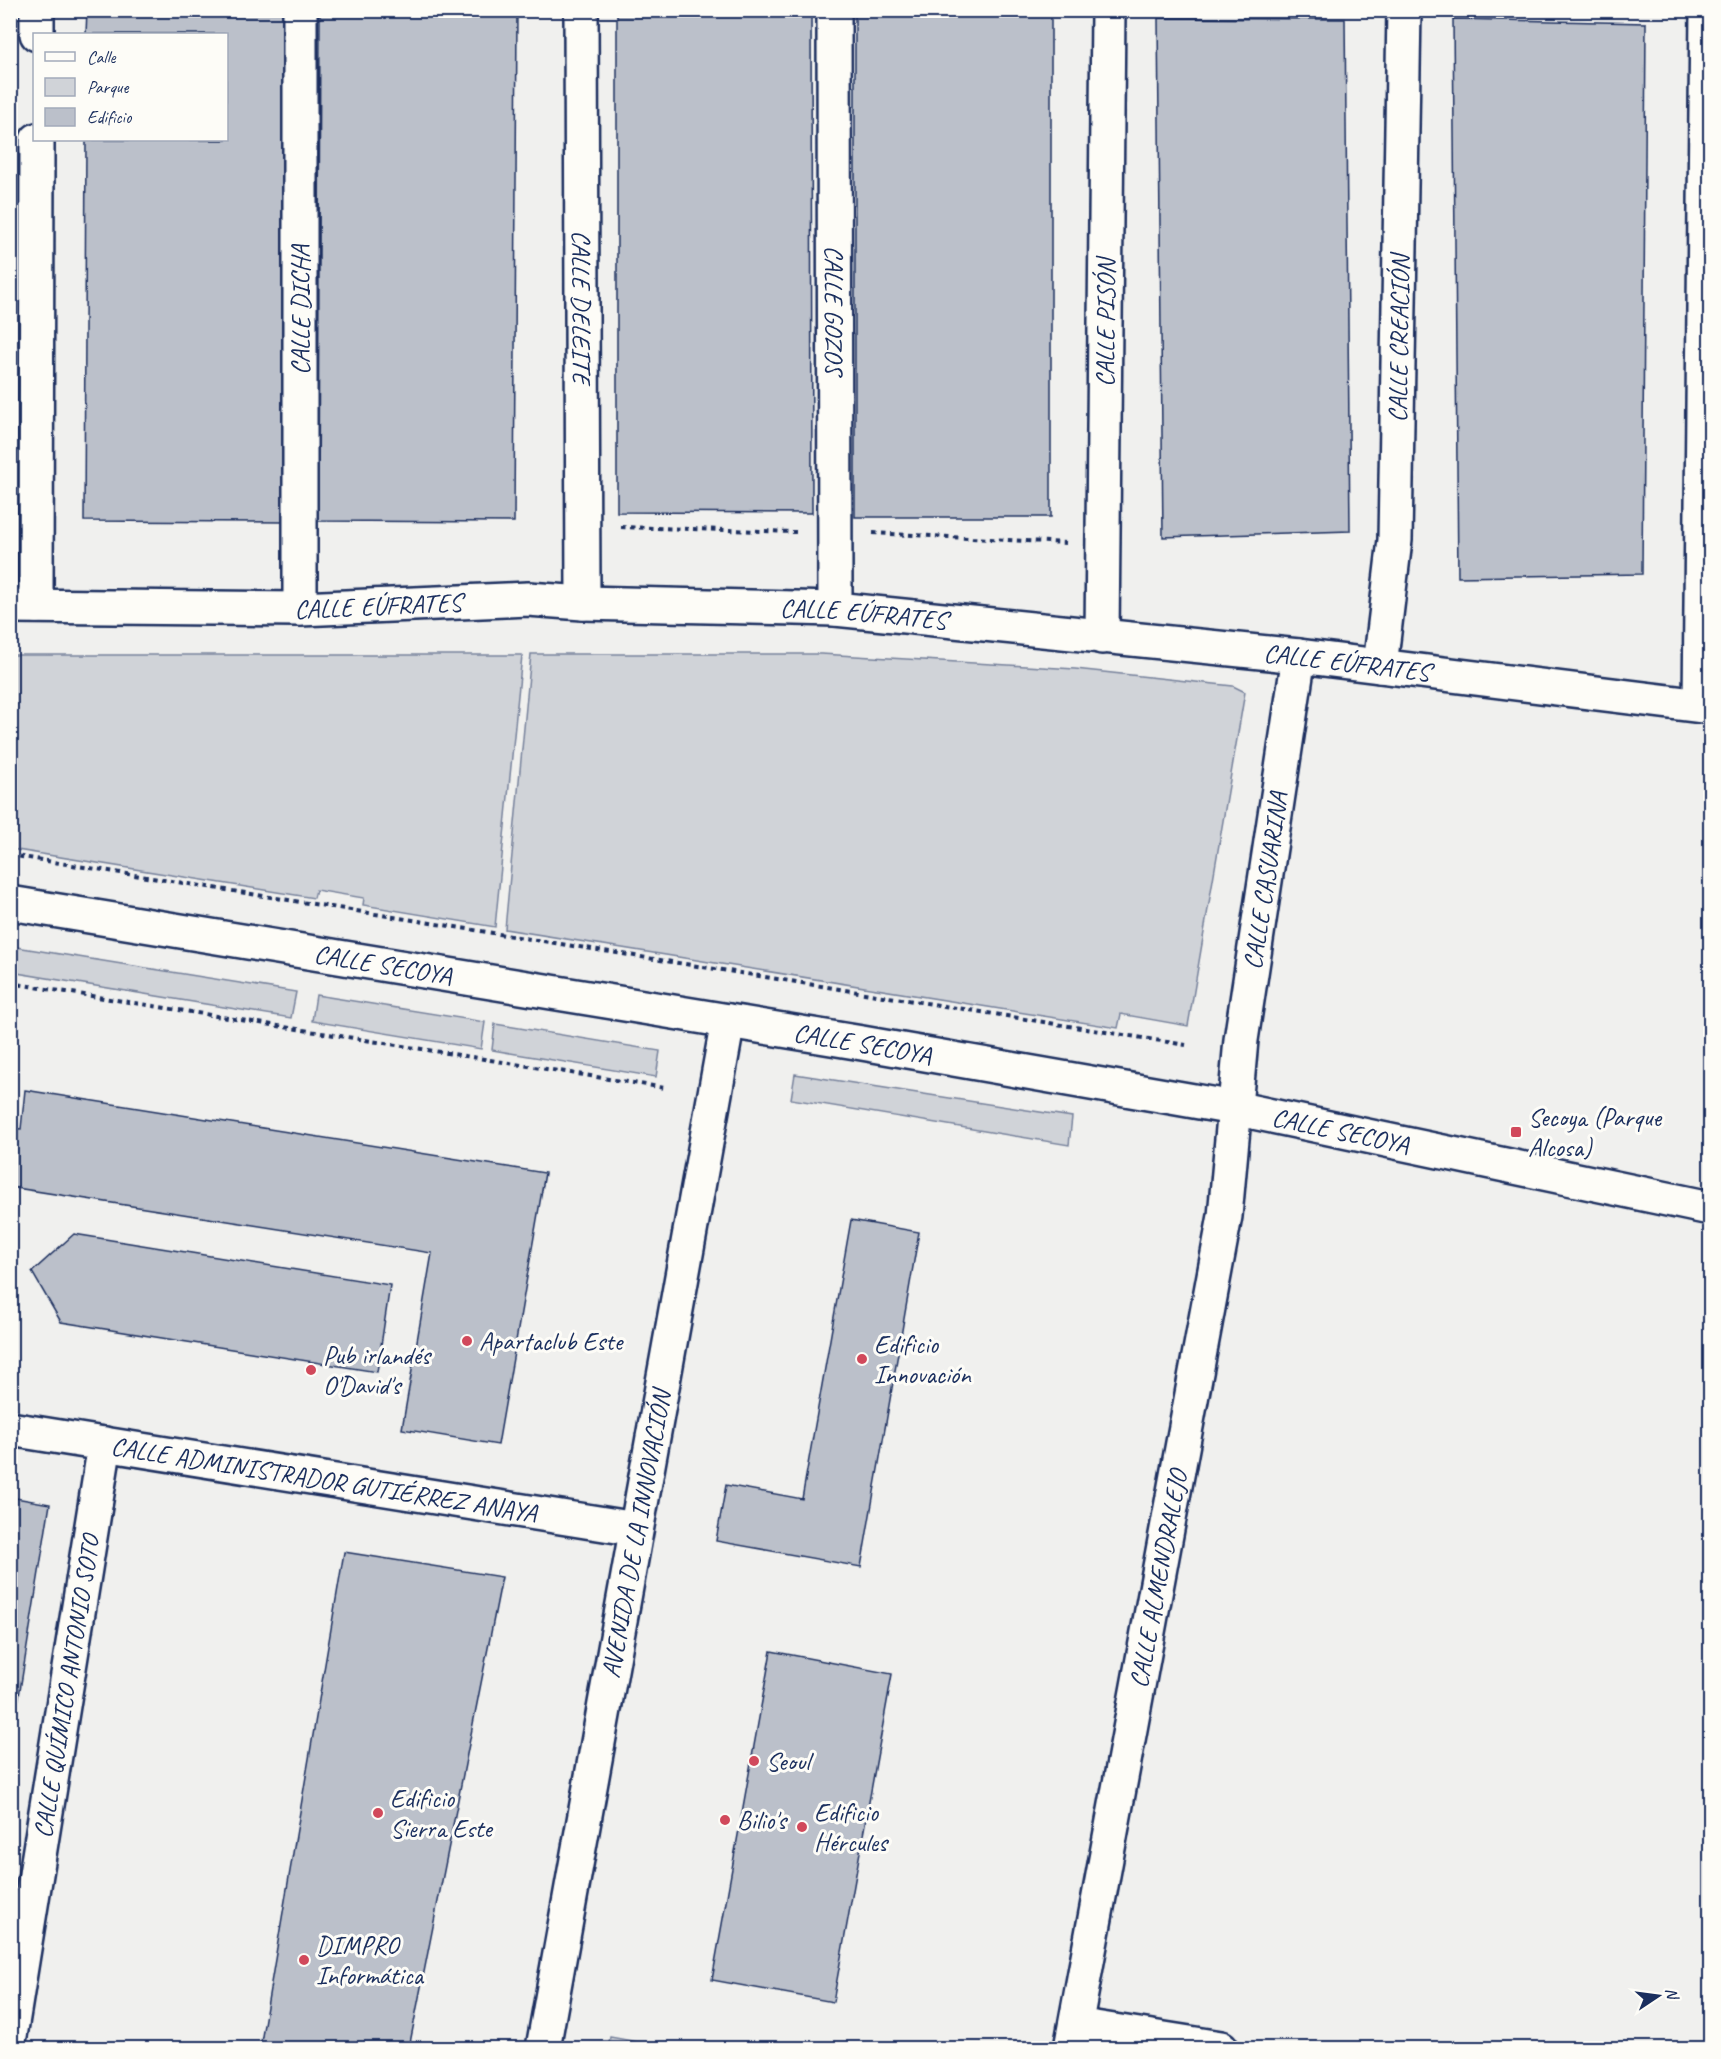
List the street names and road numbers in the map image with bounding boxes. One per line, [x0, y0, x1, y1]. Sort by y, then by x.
street label: CALLE DELEITE [565, 230, 599, 388]
street label: CALLE DICHA [284, 243, 317, 375]
street label: CALLE GOZOS [818, 245, 851, 379]
street label: CALLE CREACIÓN [1380, 251, 1416, 423]
street label: CALLE PISÓN [1088, 255, 1122, 387]
street label: CALLE EÚFRATES [294, 585, 467, 626]
street label: CALLE EÚFRATES [780, 591, 954, 637]
street label: CALLE EÚFRATES [1262, 636, 1437, 689]
street label: CALLE CASUARINA [1235, 788, 1295, 972]
street label: CALLE SECOYA [312, 937, 455, 992]
street label: CALLE SECOYA [791, 1016, 935, 1071]
street label: CALLE SECOYA [1269, 1100, 1413, 1161]
street label: AVENIDA DE LA INNOVACIÓN [594, 1384, 678, 1680]
street label: CALLE ADMINISTRADOR GUTIÉRREZ ANAYA [109, 1429, 541, 1530]
street label: CALLE ALMENDRALEJO [1122, 1464, 1195, 1690]
street label: CALLE QUÍMICO ANTONIO SOTO [26, 1530, 107, 1840]

